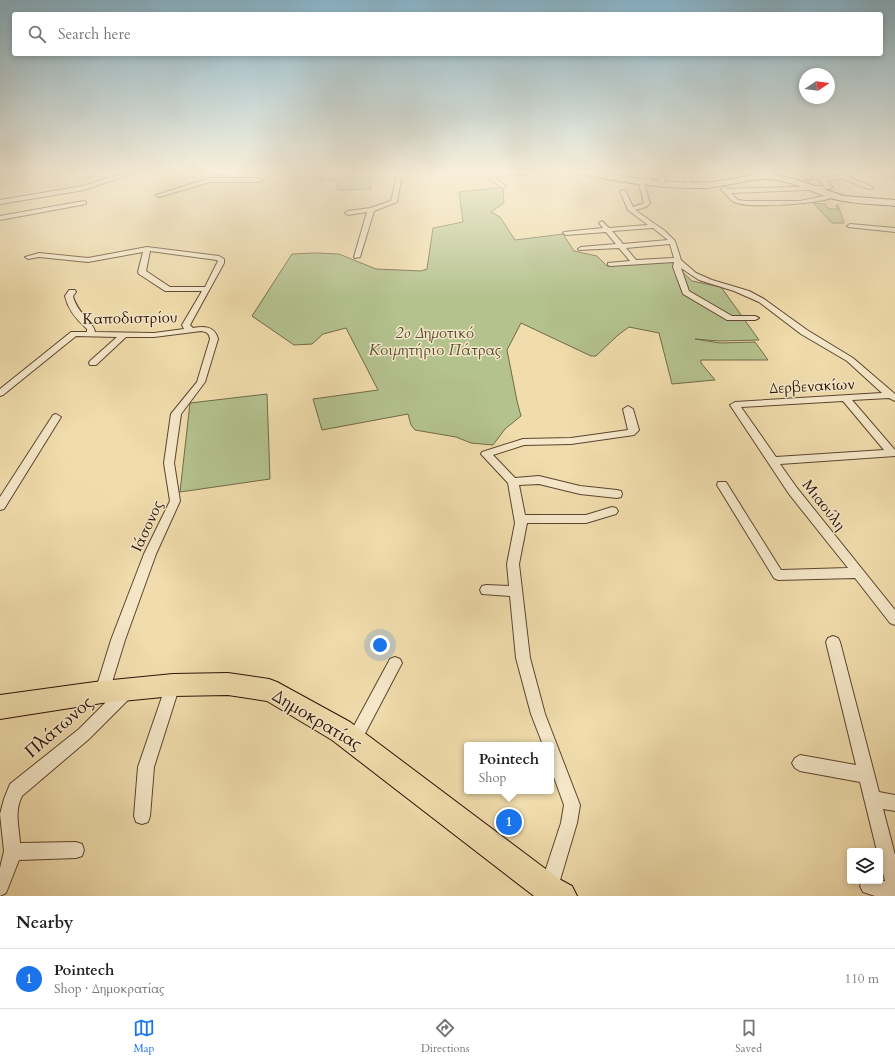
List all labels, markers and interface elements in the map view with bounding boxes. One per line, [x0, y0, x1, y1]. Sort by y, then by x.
search box [12, 12, 883, 56]
icon: search [26, 23, 48, 45]
text: Search here [58, 24, 131, 44]
north arrow [799, 68, 835, 104]
street label: Καποδιστρίου [82, 307, 178, 329]
park label: 2o Δημοτικό Κοιμητήριο Πάτρας [369, 323, 502, 360]
street label: Δερβενακίων [769, 374, 855, 398]
street label: Μιαούλη [798, 475, 850, 535]
street label: Ιάσονος [126, 497, 168, 555]
your location [370, 635, 390, 655]
street label: Δημοκρατίας [267, 683, 367, 757]
street label: Πλάτωνος [19, 690, 99, 764]
popup [464, 742, 554, 794]
text: Pointech [479, 749, 539, 769]
text: Shop [479, 769, 506, 787]
pin: 1 [496, 807, 522, 837]
map controls [847, 848, 883, 884]
button: layers [847, 848, 883, 884]
text: Nearby [16, 911, 73, 934]
text: Pointech [54, 960, 114, 980]
text: 1 [26, 970, 32, 988]
text: 110 m [845, 970, 879, 988]
text: Shop · Δημοκρατίας [54, 980, 165, 998]
tab: Map [133, 1017, 155, 1056]
tab: Directions [421, 1017, 469, 1056]
tab: Saved [735, 1017, 762, 1056]

